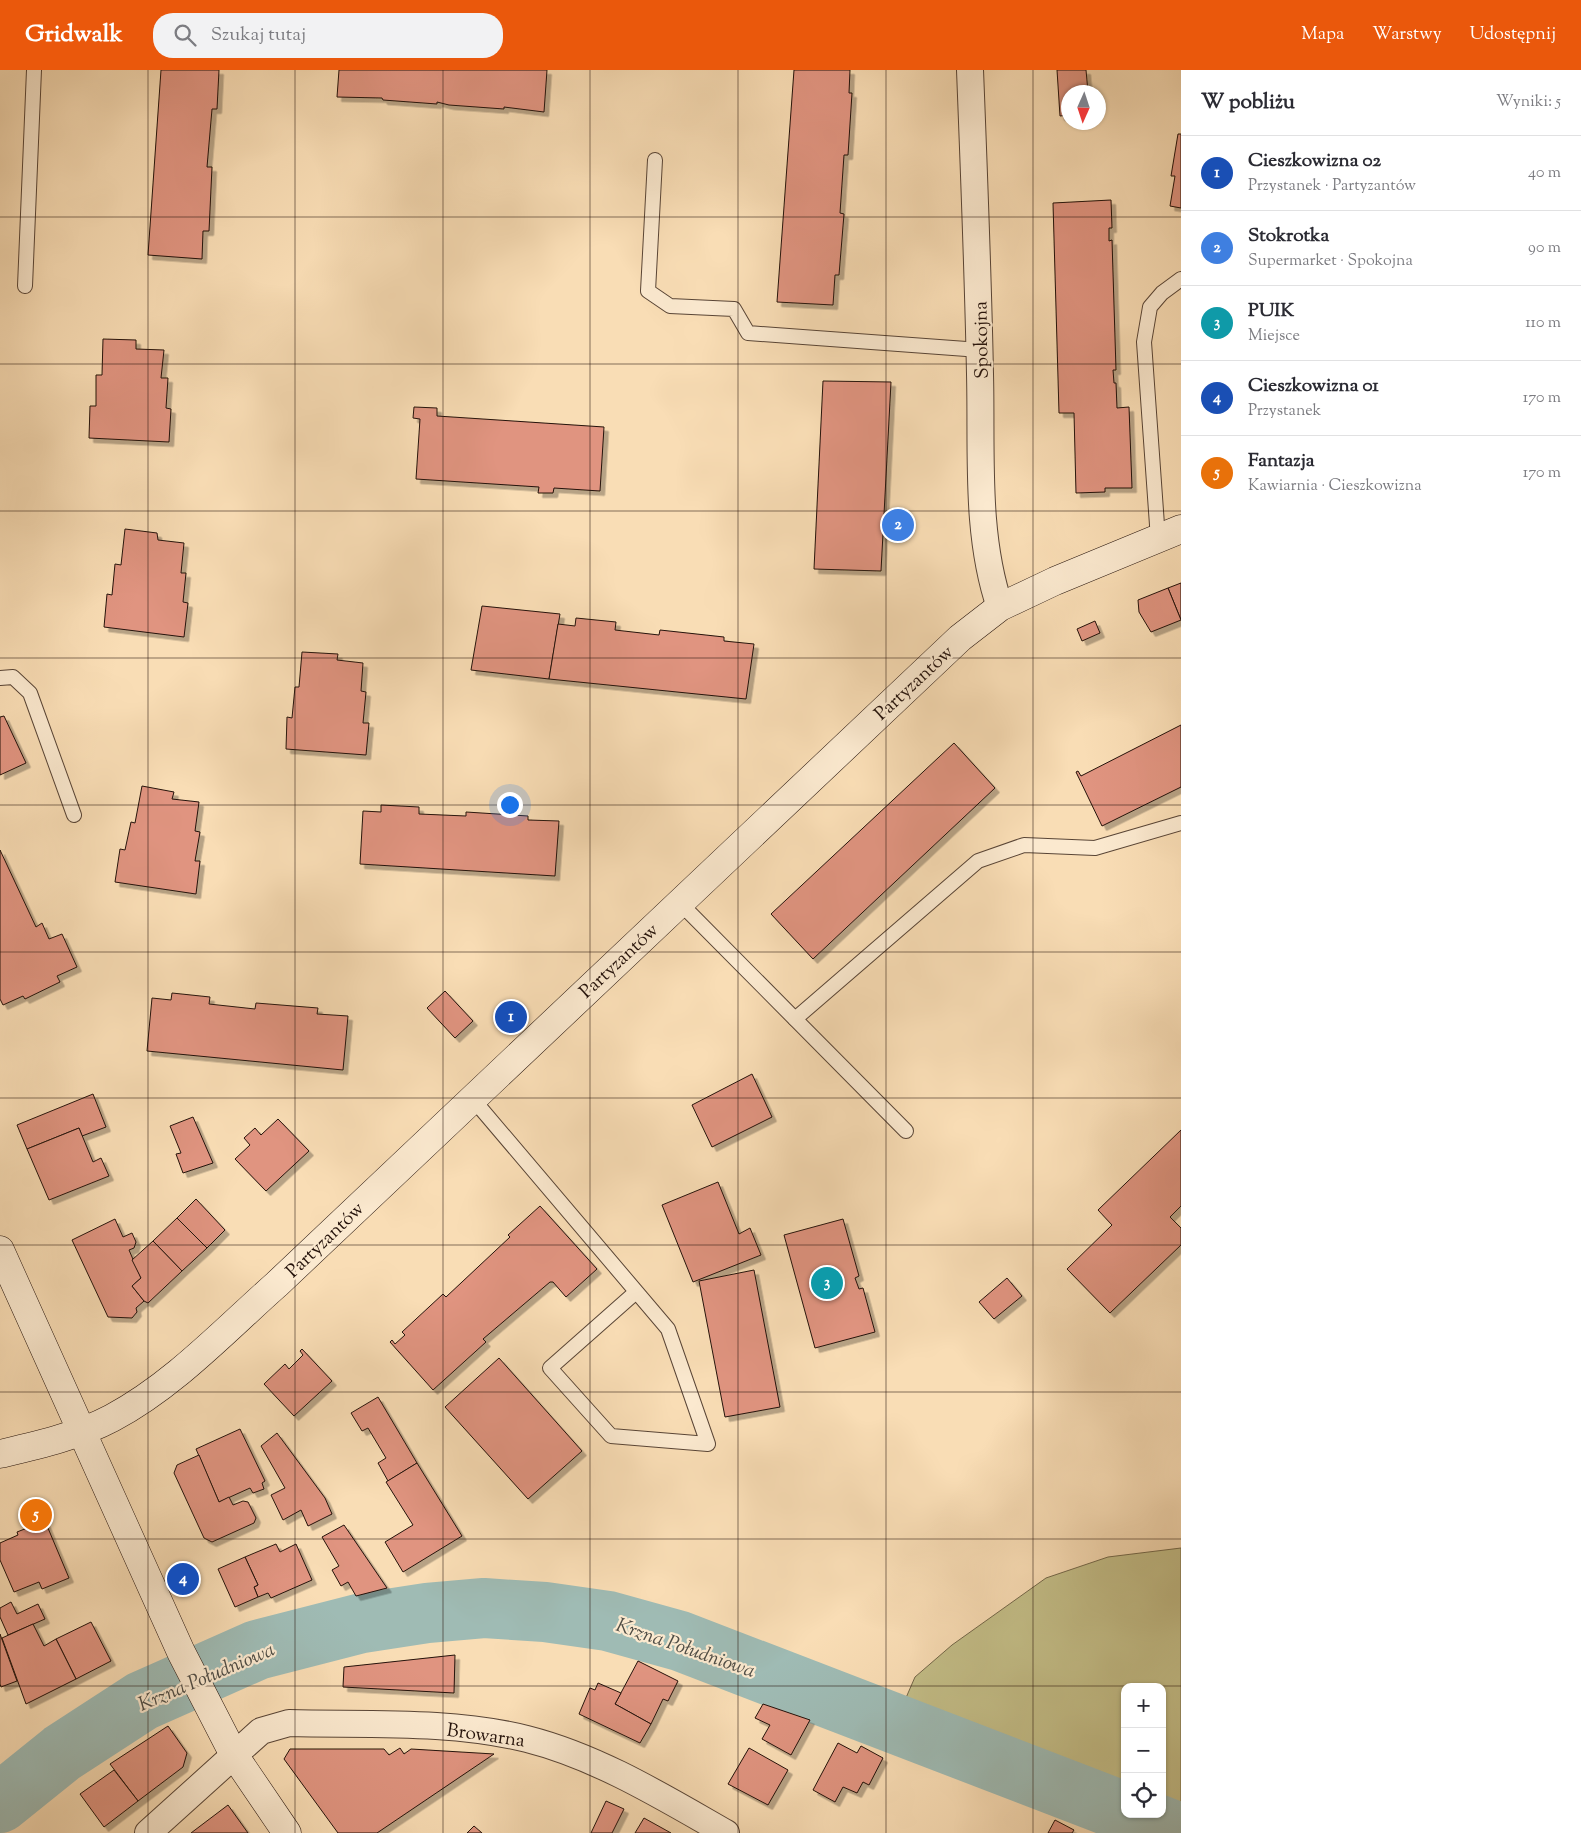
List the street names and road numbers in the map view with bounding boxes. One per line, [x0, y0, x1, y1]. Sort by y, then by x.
street label: Spokojna [968, 301, 997, 379]
street label: Partyzantów [869, 640, 960, 728]
street label: Partyzantów [574, 918, 665, 1006]
street label: Partyzantów [281, 1197, 371, 1285]
street label: Browarna [445, 1718, 527, 1755]

